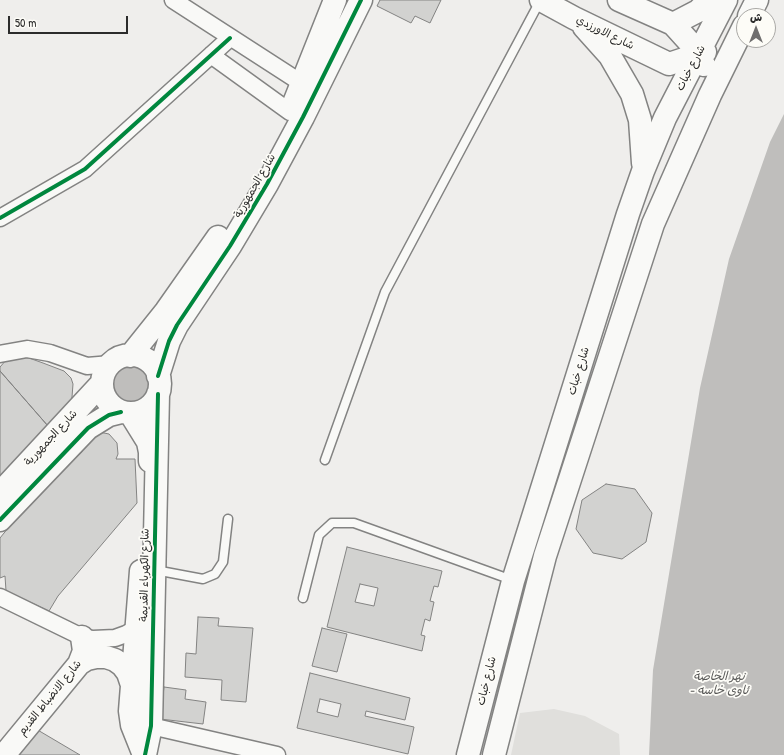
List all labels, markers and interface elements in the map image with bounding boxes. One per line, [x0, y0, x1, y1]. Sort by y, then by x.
scale bar [10, 8, 130, 34]
north arrow [736, 8, 776, 48]
text: ش [750, 10, 762, 24]
street label: شارع الاورزدي [574, 13, 636, 53]
text: 50 m [15, 14, 36, 31]
street label: شارع خبات [673, 43, 709, 93]
street label: شارع الجمهورية [231, 152, 279, 220]
street label: شارع خبات [565, 345, 593, 397]
street label: شارع الجمهورية [22, 407, 80, 469]
street label: شارع الكهرباء القديمة [138, 528, 152, 622]
street label: شارع خبات [475, 655, 499, 707]
street label: شارع الانضباط القديم [16, 658, 84, 738]
water label: نهر الخاصة - ئاوی خاسە [690, 670, 748, 698]

